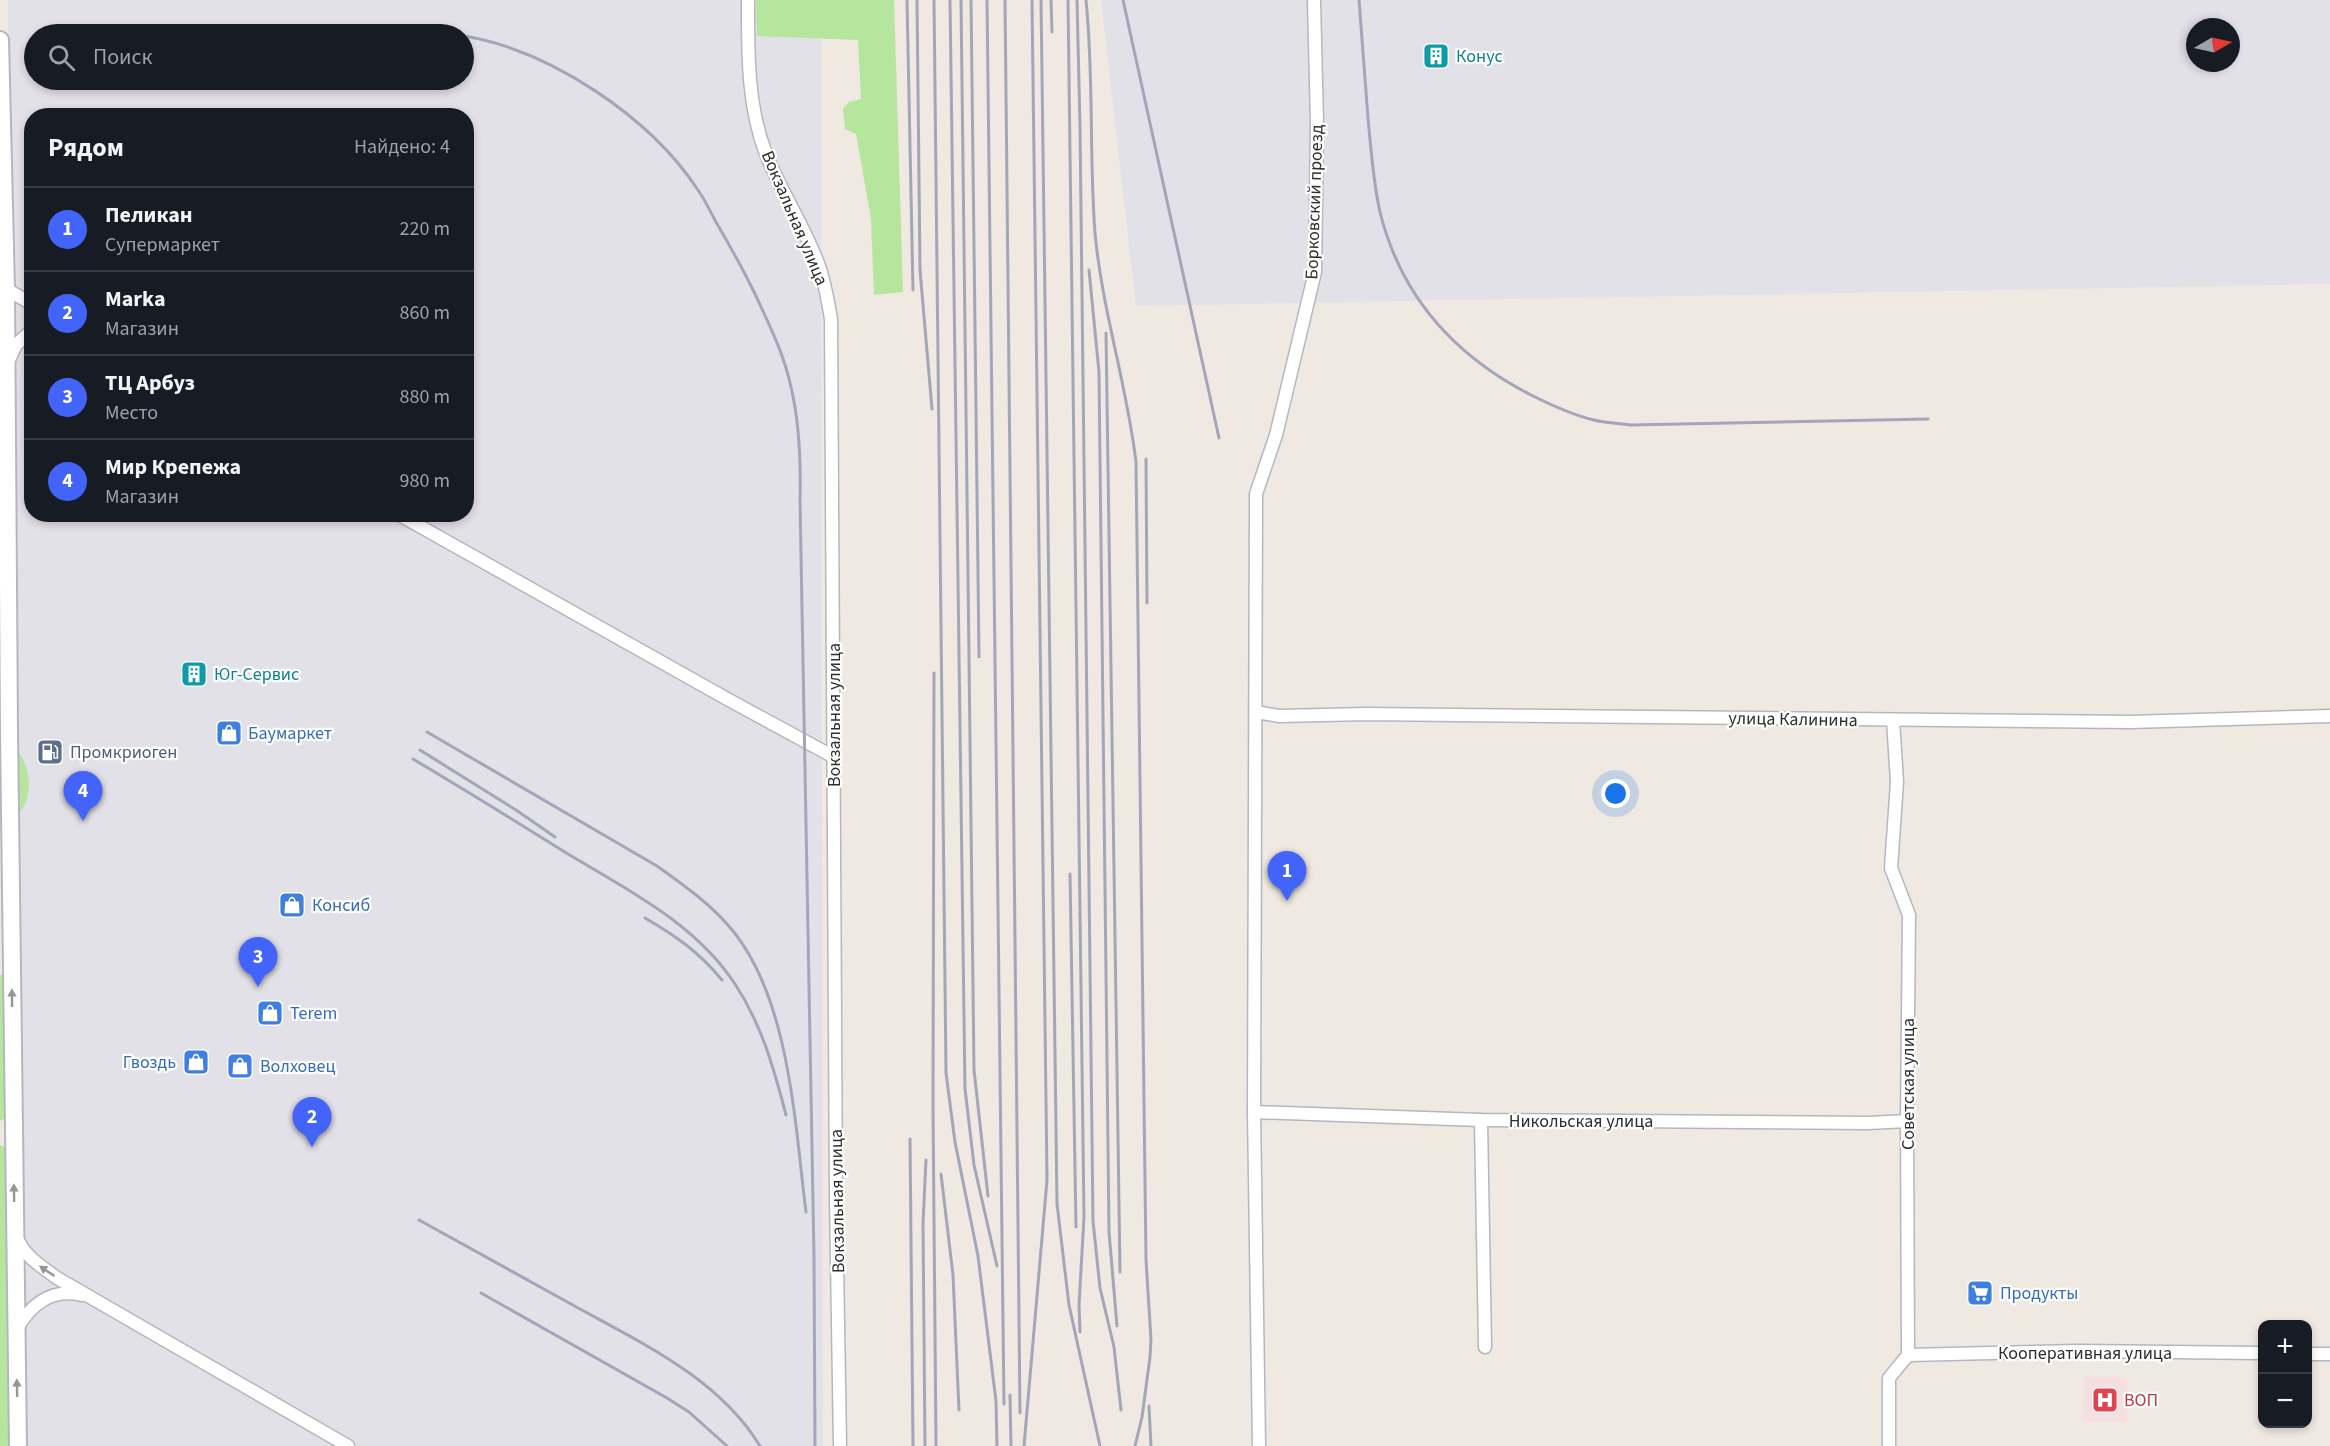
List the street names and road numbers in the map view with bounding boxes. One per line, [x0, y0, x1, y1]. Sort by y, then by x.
street label: Борковский проезд [1299, 124, 1330, 280]
street label: Вокзальная улица [755, 147, 834, 289]
street label: Вокзальная улица [822, 643, 847, 787]
street label: улица Калинина [1728, 706, 1858, 733]
street label: Советская улица [1896, 1018, 1921, 1150]
street label: Никольская улица [1509, 1109, 1653, 1134]
street label: Вокзальная улица [824, 1129, 851, 1273]
street label: Кооперативная улица [1998, 1341, 2172, 1366]

